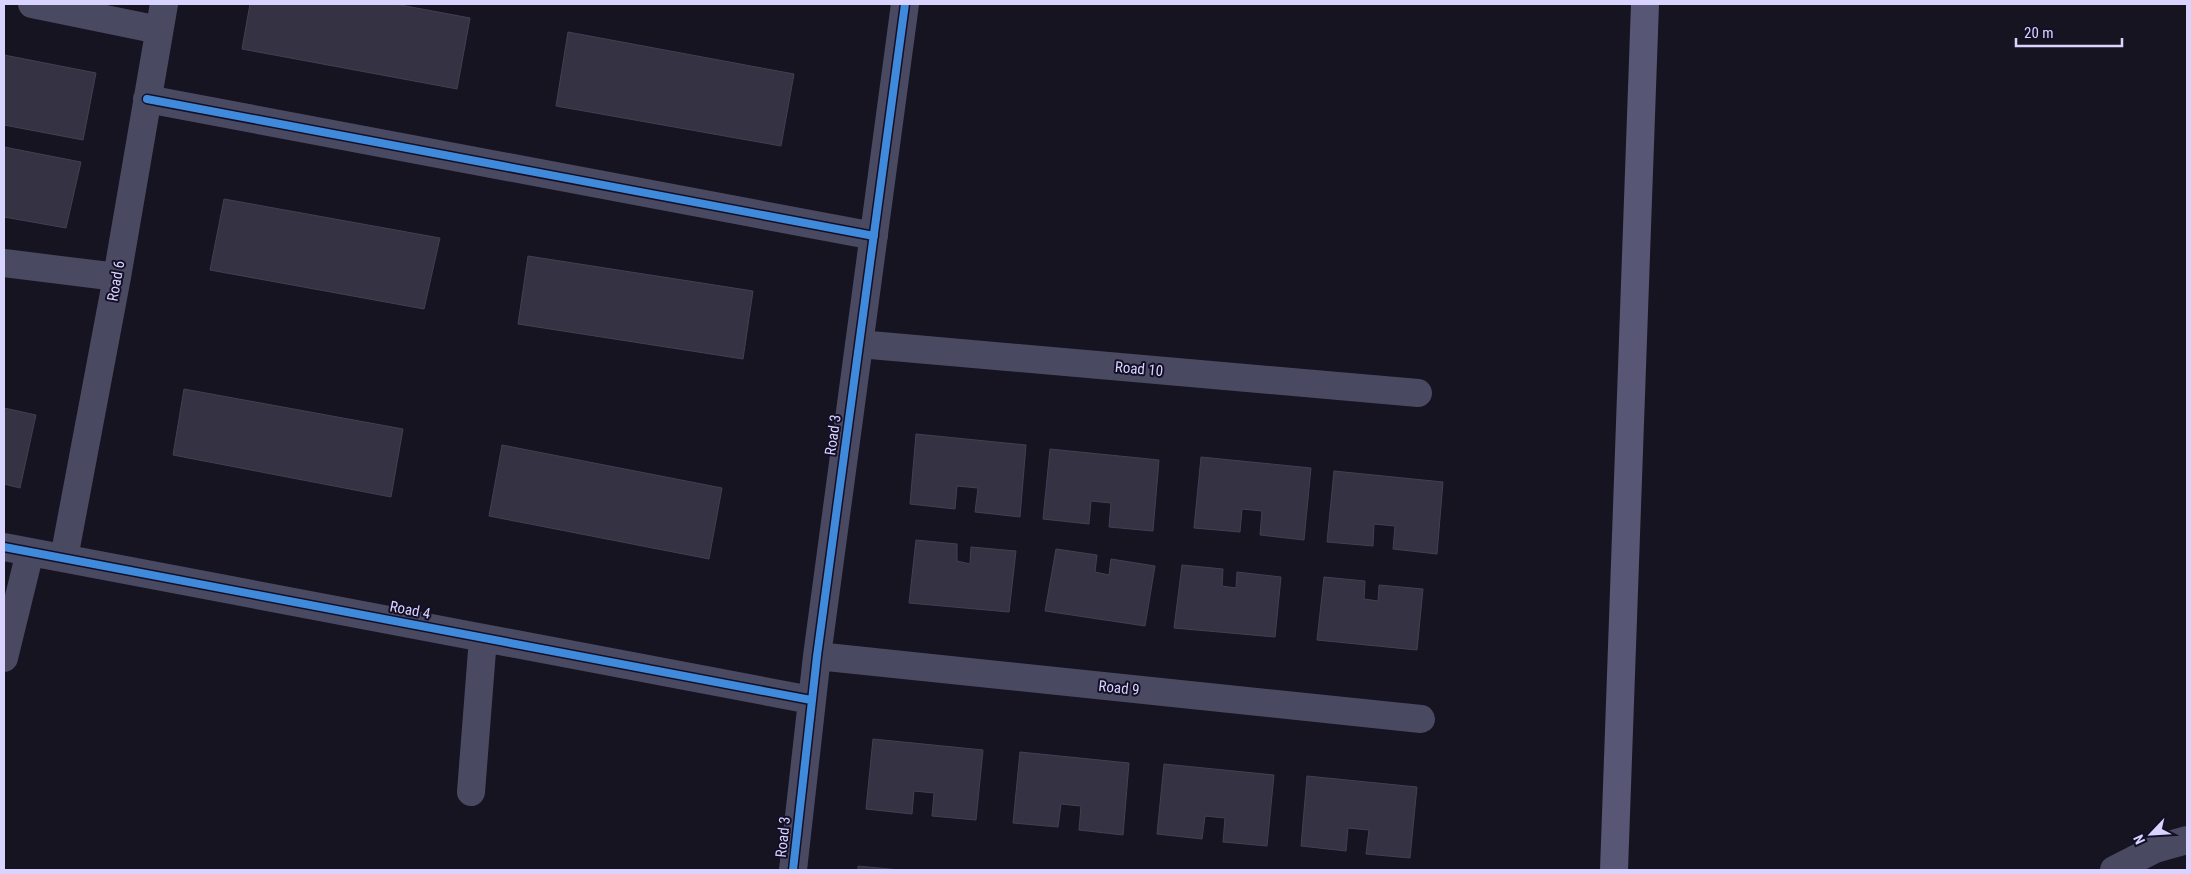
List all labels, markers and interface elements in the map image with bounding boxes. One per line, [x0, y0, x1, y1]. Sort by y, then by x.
scale bar [2016, 15, 2122, 47]
text: 20 m [2024, 24, 2054, 42]
street label: Road 6 [104, 259, 128, 303]
street label: Road 10 [1114, 358, 1164, 380]
street label: Road 3 [821, 413, 845, 457]
street label: Road 4 [388, 597, 432, 623]
street label: Road 9 [1098, 677, 1140, 699]
north arrow [2126, 809, 2176, 859]
street label: Road 3 [772, 816, 794, 858]
text: N [2130, 832, 2148, 847]

